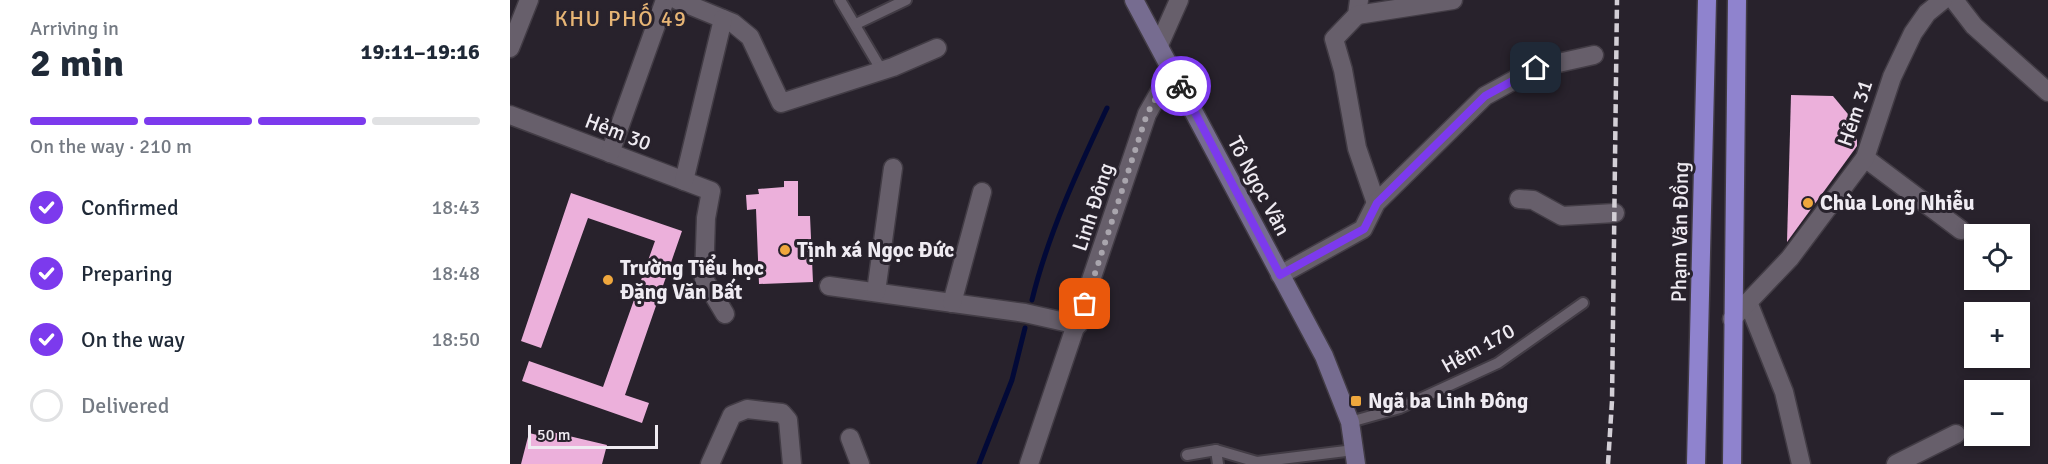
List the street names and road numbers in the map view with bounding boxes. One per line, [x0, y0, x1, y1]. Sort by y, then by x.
street label: Hẻm 31 [1832, 76, 1878, 150]
street label: Hẻm 30 [581, 108, 655, 156]
street label: Tô Ngọc Vân [1222, 132, 1296, 240]
street label: Linh Đông [1067, 160, 1119, 254]
street label: Phạm Văn Đồng [1666, 161, 1694, 303]
street label: Hẻm 170 [1437, 317, 1519, 379]

